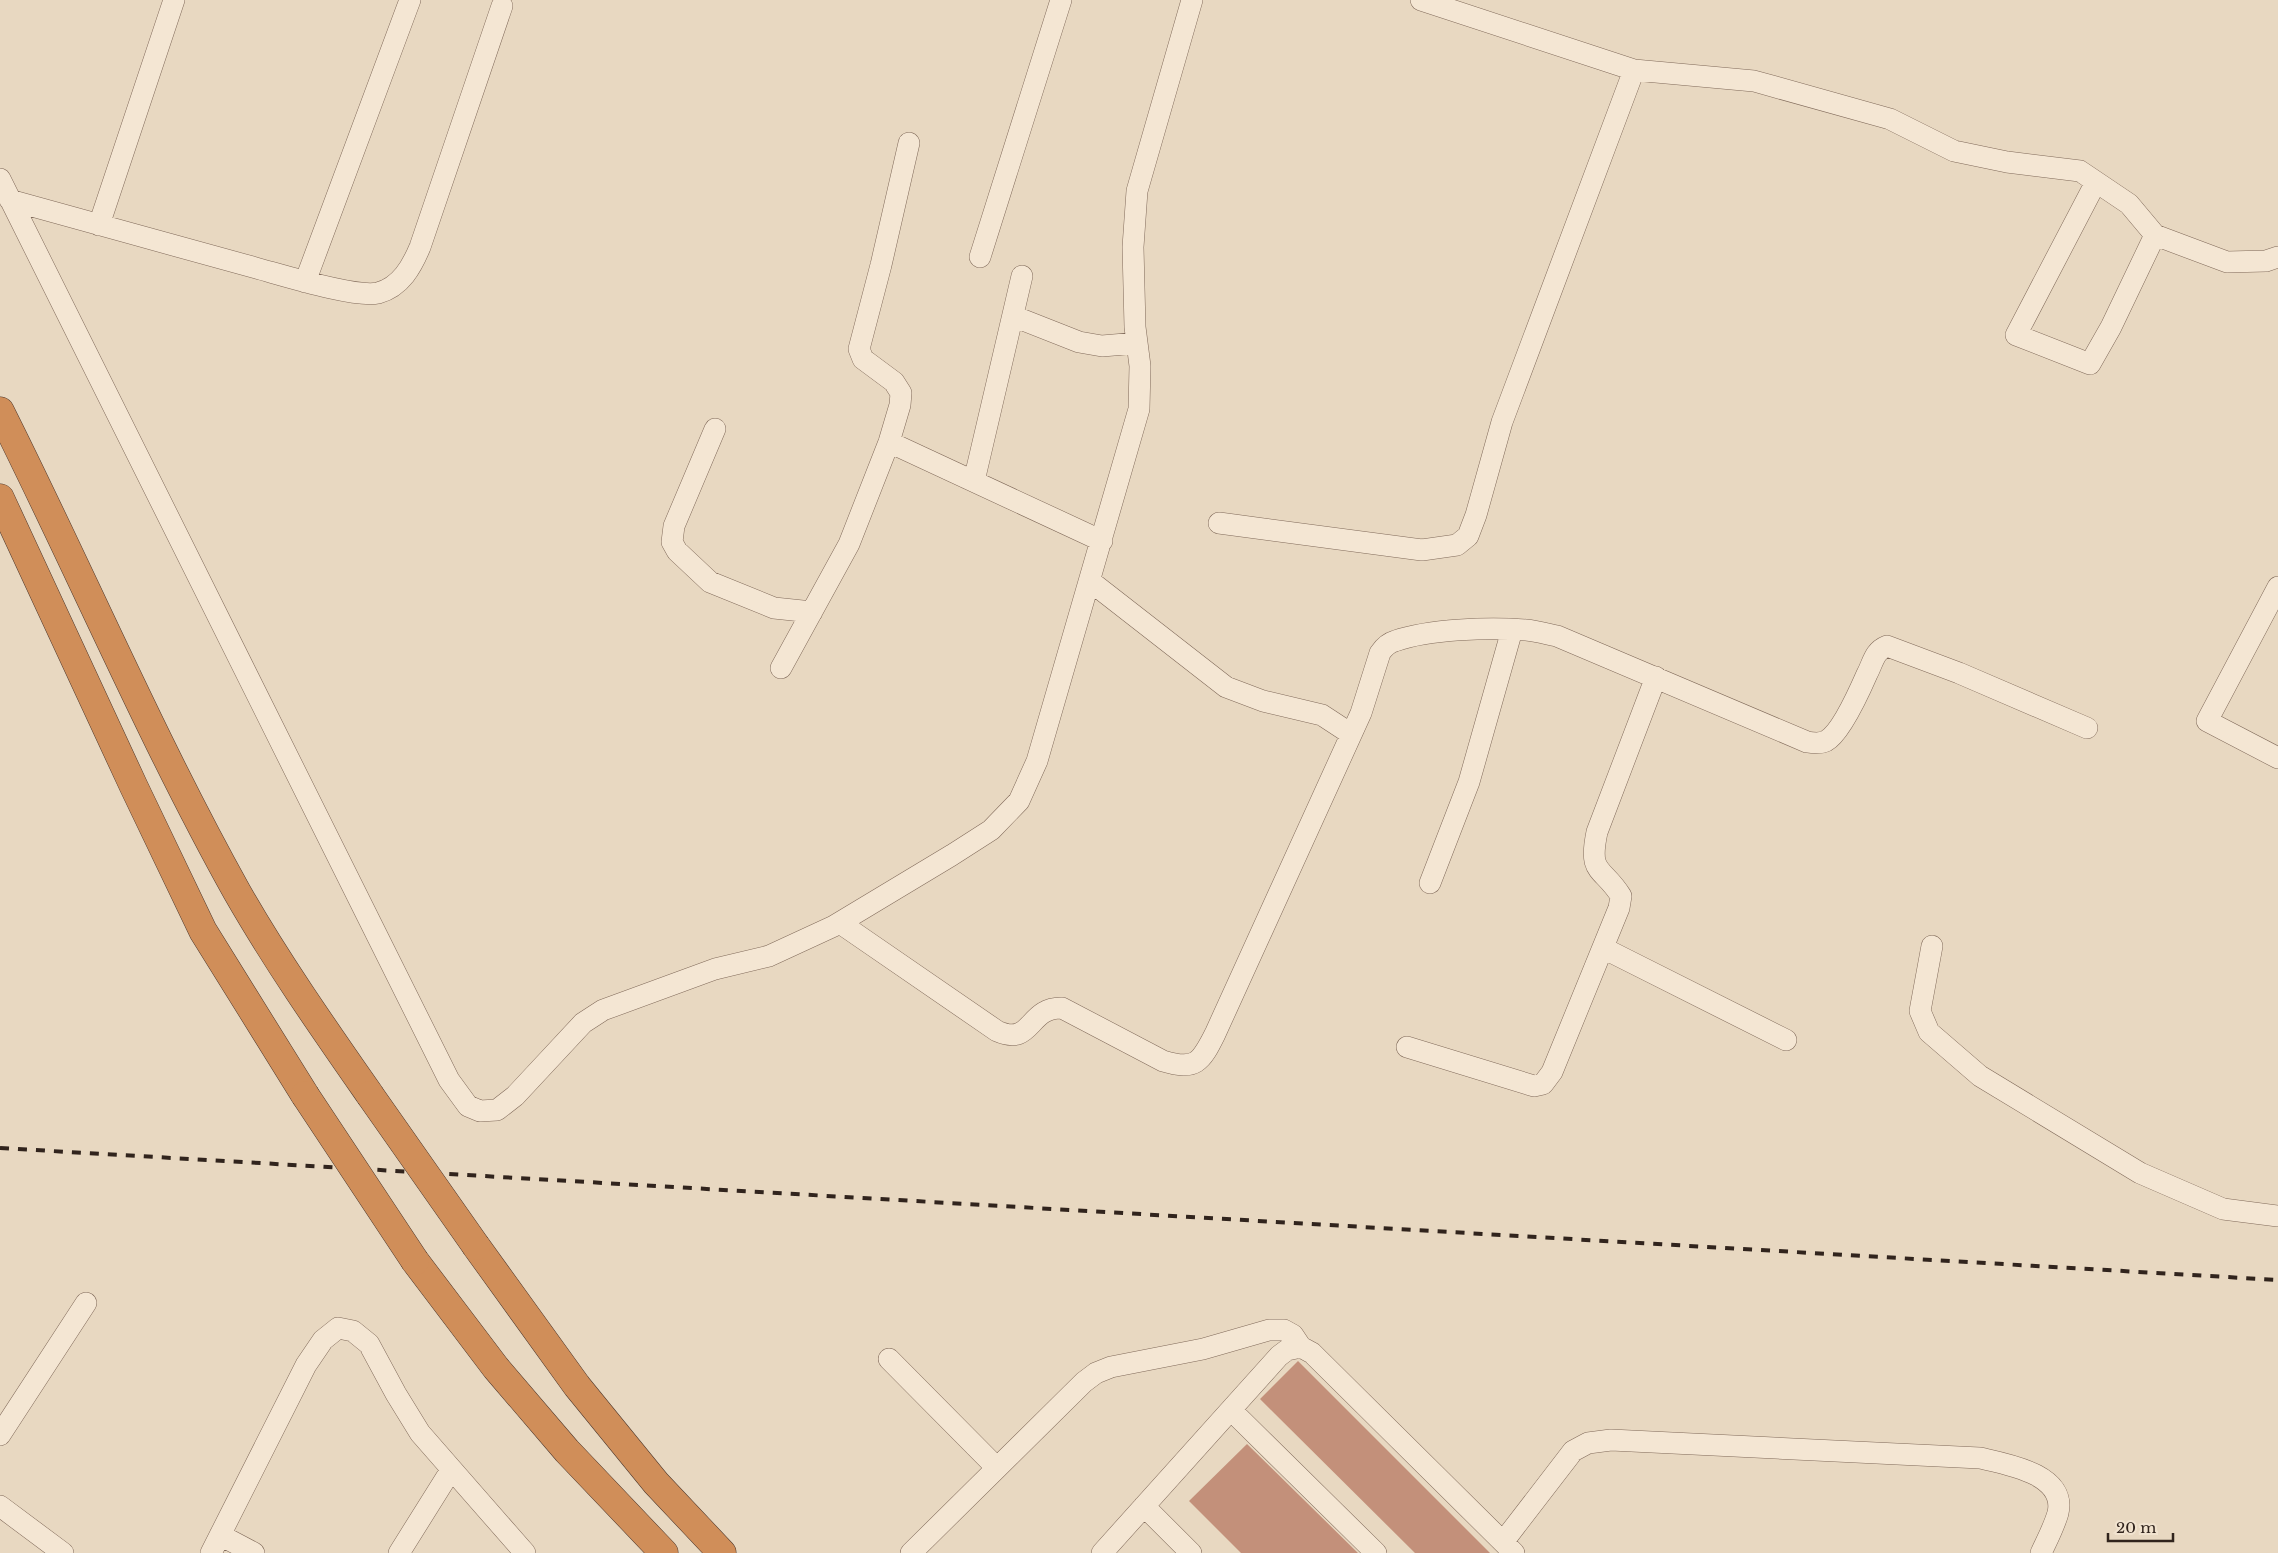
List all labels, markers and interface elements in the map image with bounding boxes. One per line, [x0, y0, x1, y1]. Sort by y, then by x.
scale bar [2108, 1510, 2173, 1542]
text: 20 m [2116, 1518, 2156, 1537]

